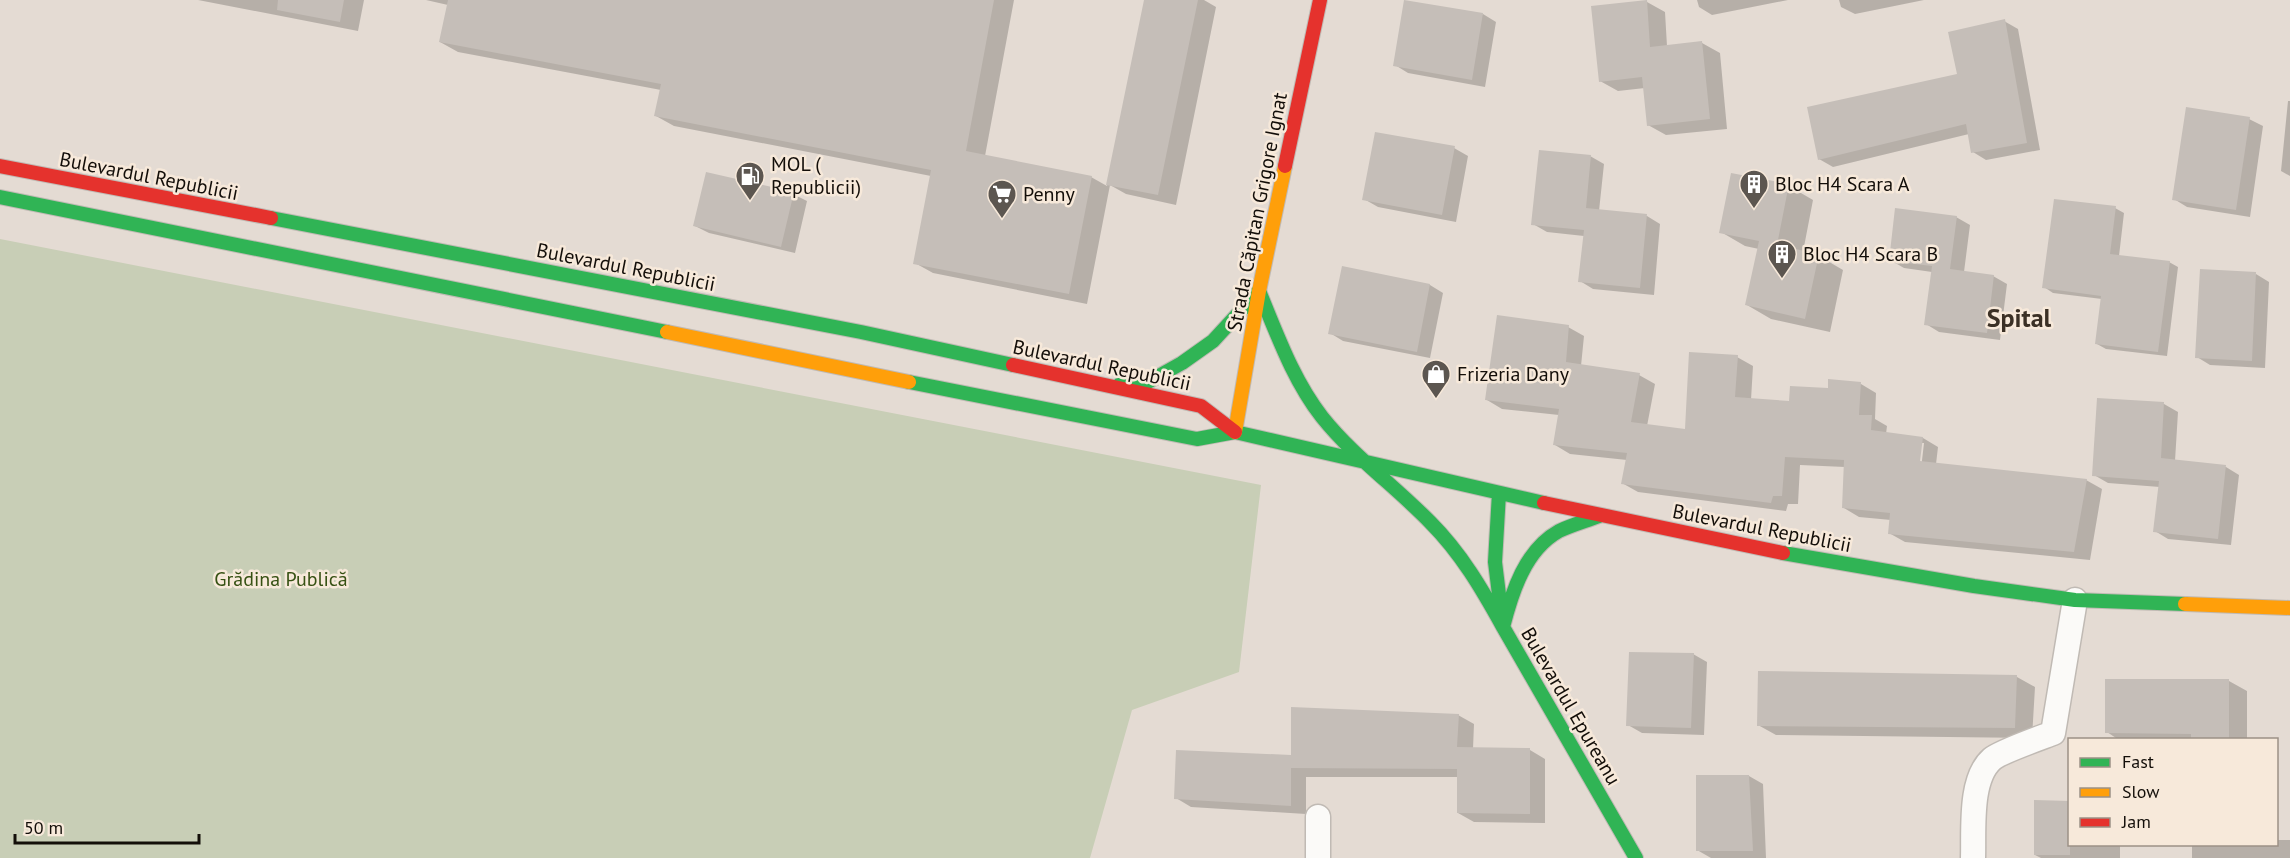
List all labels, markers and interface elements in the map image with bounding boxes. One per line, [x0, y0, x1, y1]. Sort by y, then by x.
street label: Strada Căpitan Grigore Ignat [1221, 90, 1293, 334]
street label: Bulevardul Republicii [57, 146, 241, 206]
place label: MOL ( Republicii) [771, 151, 861, 200]
fuel station icon: MOL ( Republicii) [734, 160, 766, 202]
building icon: Bloc H4 Scara A [1738, 168, 1770, 210]
place label: Bloc H4 Scara A [1775, 171, 1910, 197]
supermarket icon: Penny [986, 178, 1018, 220]
place label: Penny [1023, 181, 1076, 207]
street label: Bulevardul Republicii [534, 237, 718, 297]
building icon: Bloc H4 Scara B [1766, 238, 1798, 280]
place label: Bloc H4 Scara B [1803, 241, 1938, 267]
district label: Spital [1987, 301, 2052, 334]
street label: Bulevardul Republicii [1011, 333, 1193, 397]
shop icon: Frizeria Dany [1420, 358, 1452, 400]
place label: Frizeria Dany [1457, 361, 1570, 387]
street label: Bulevardul Republicii [1670, 498, 1854, 558]
park label: Grădina Publică [214, 566, 348, 592]
street label: Bulevardul Epureanu [1515, 622, 1627, 790]
legend [2068, 738, 2278, 846]
text: Fast [2122, 750, 2154, 773]
text: Slow [2122, 780, 2160, 803]
scale bar [15, 807, 200, 845]
text: Jam [2121, 810, 2151, 833]
text: 50 m [24, 816, 63, 839]

